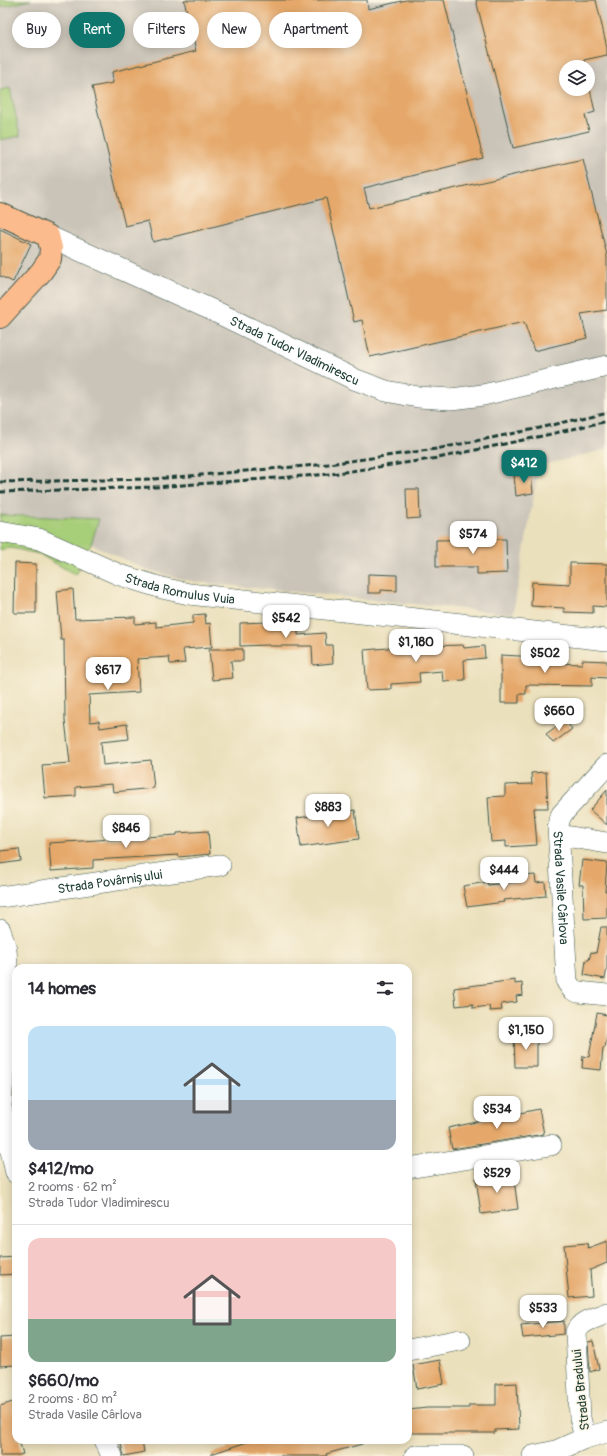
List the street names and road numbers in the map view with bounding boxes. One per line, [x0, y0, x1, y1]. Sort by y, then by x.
street label: Strada Tudor Vladimirescu [227, 313, 361, 389]
street label: Strada Romulus Vuia [123, 570, 236, 608]
street label: Strada Vasile Cârlova [549, 830, 572, 945]
street label: Strada Povârnișului [57, 866, 163, 898]
street label: Strada Bradului [569, 1348, 593, 1431]

